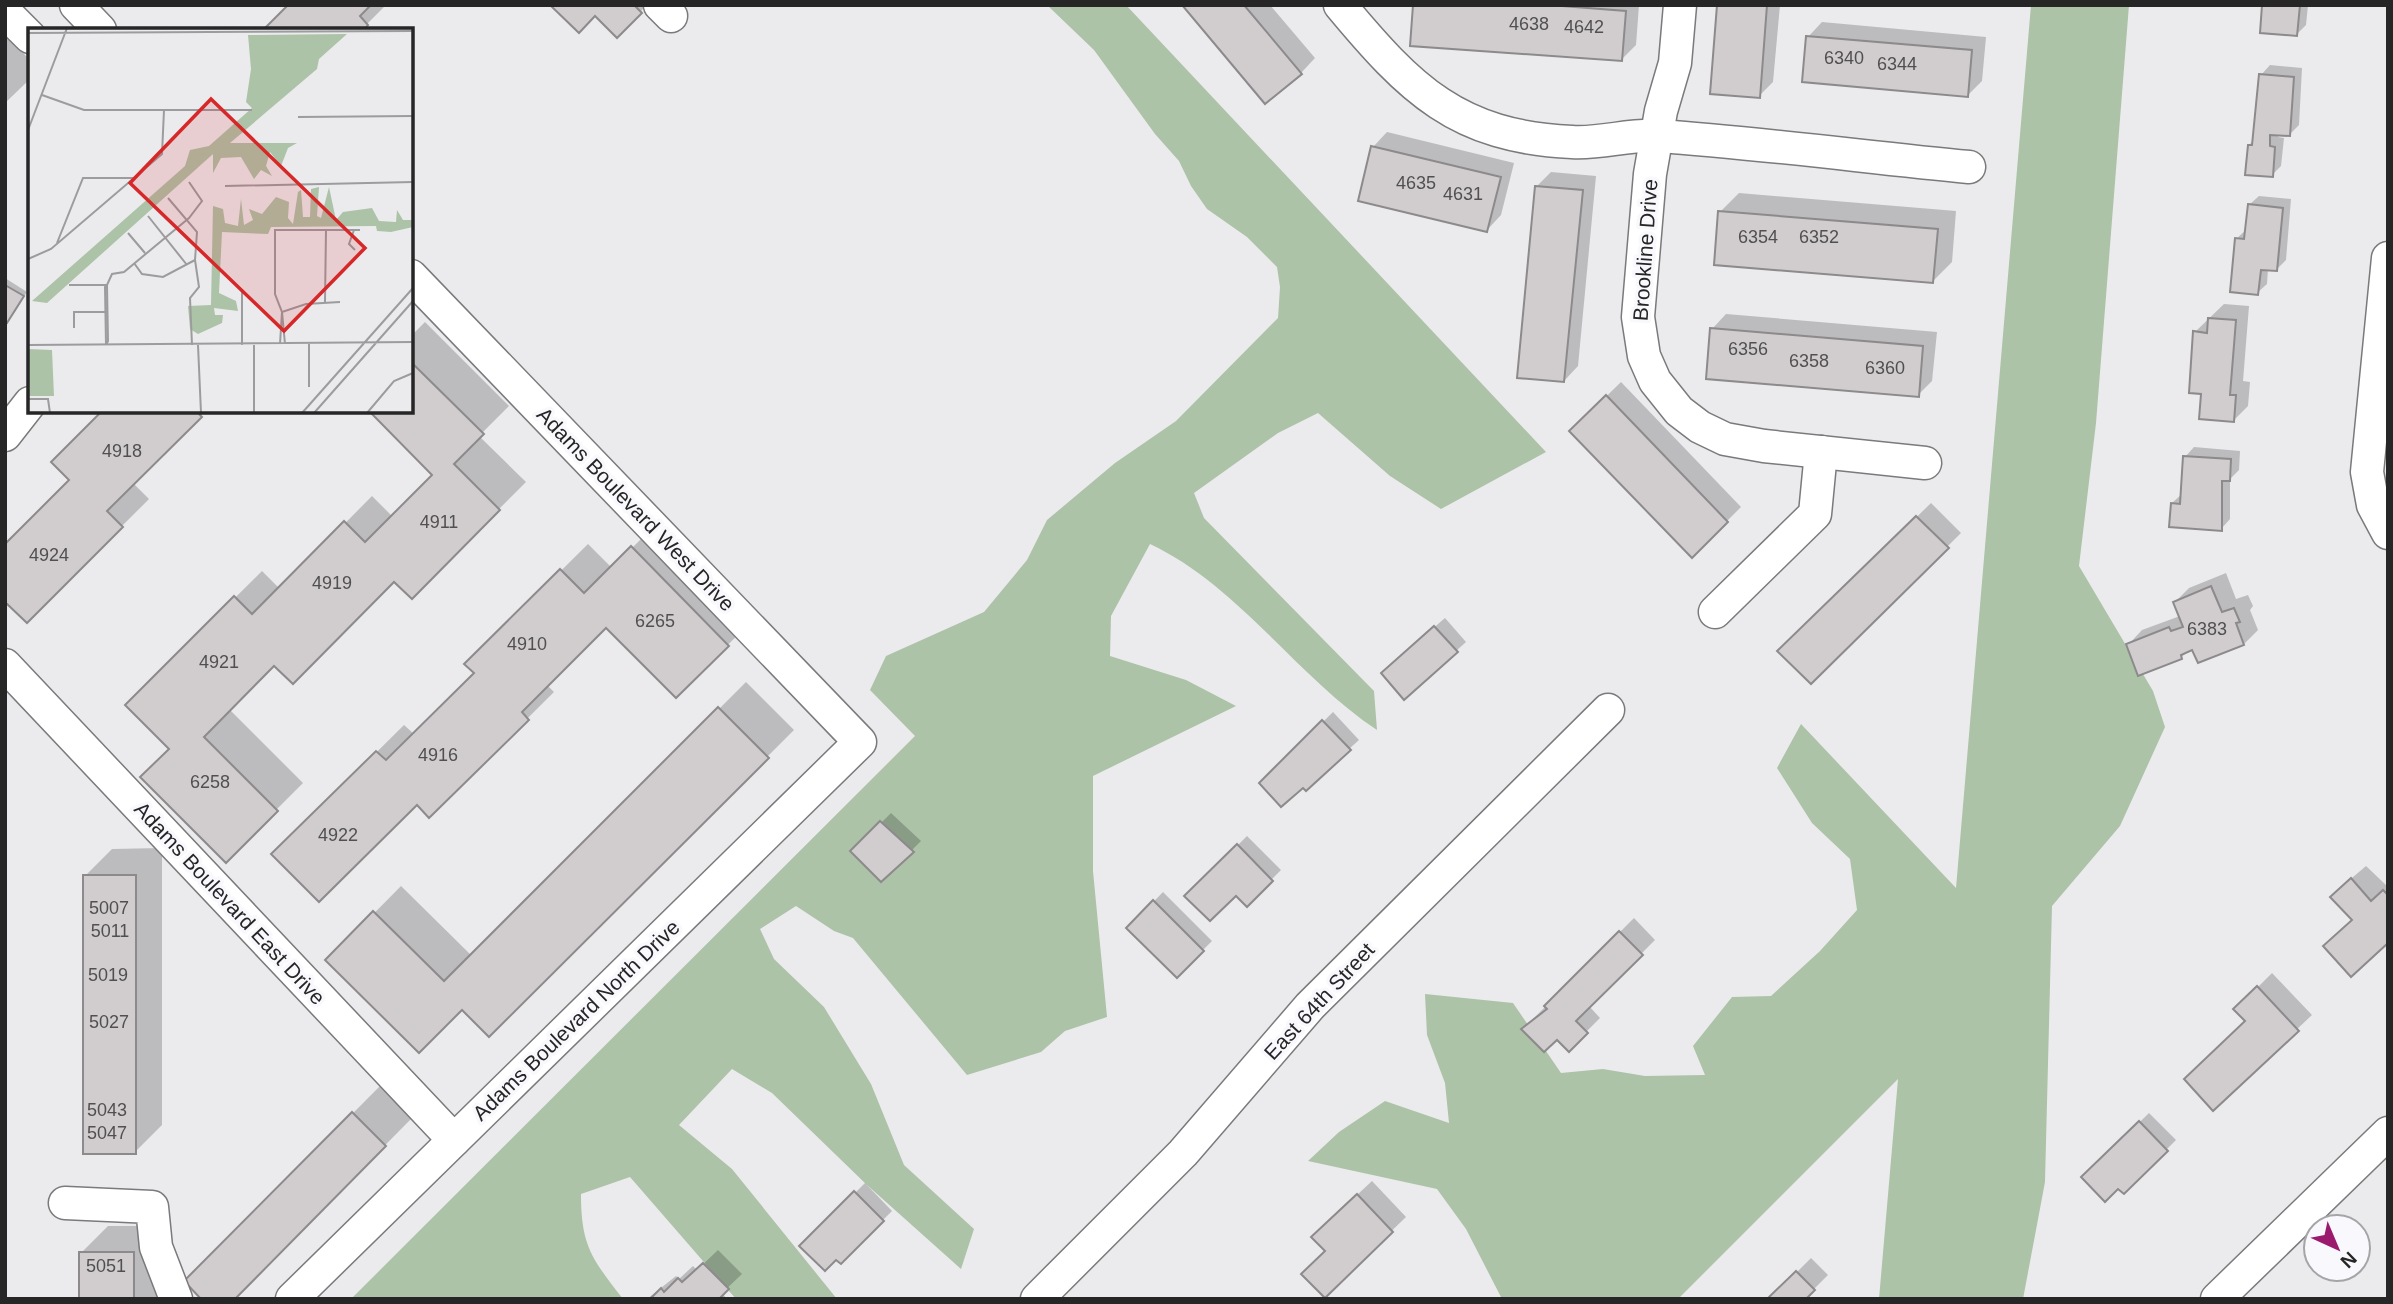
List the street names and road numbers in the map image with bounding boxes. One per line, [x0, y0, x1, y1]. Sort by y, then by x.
street label: Brookline Drive [1629, 178, 1661, 322]
street label: Adams Boulevard West Drive [533, 403, 739, 615]
street label: Adams Boulevard East Drive [130, 797, 330, 1009]
street label: Adams Boulevard North Drive [468, 915, 684, 1125]
street label: East 64th Street [1259, 938, 1379, 1064]

